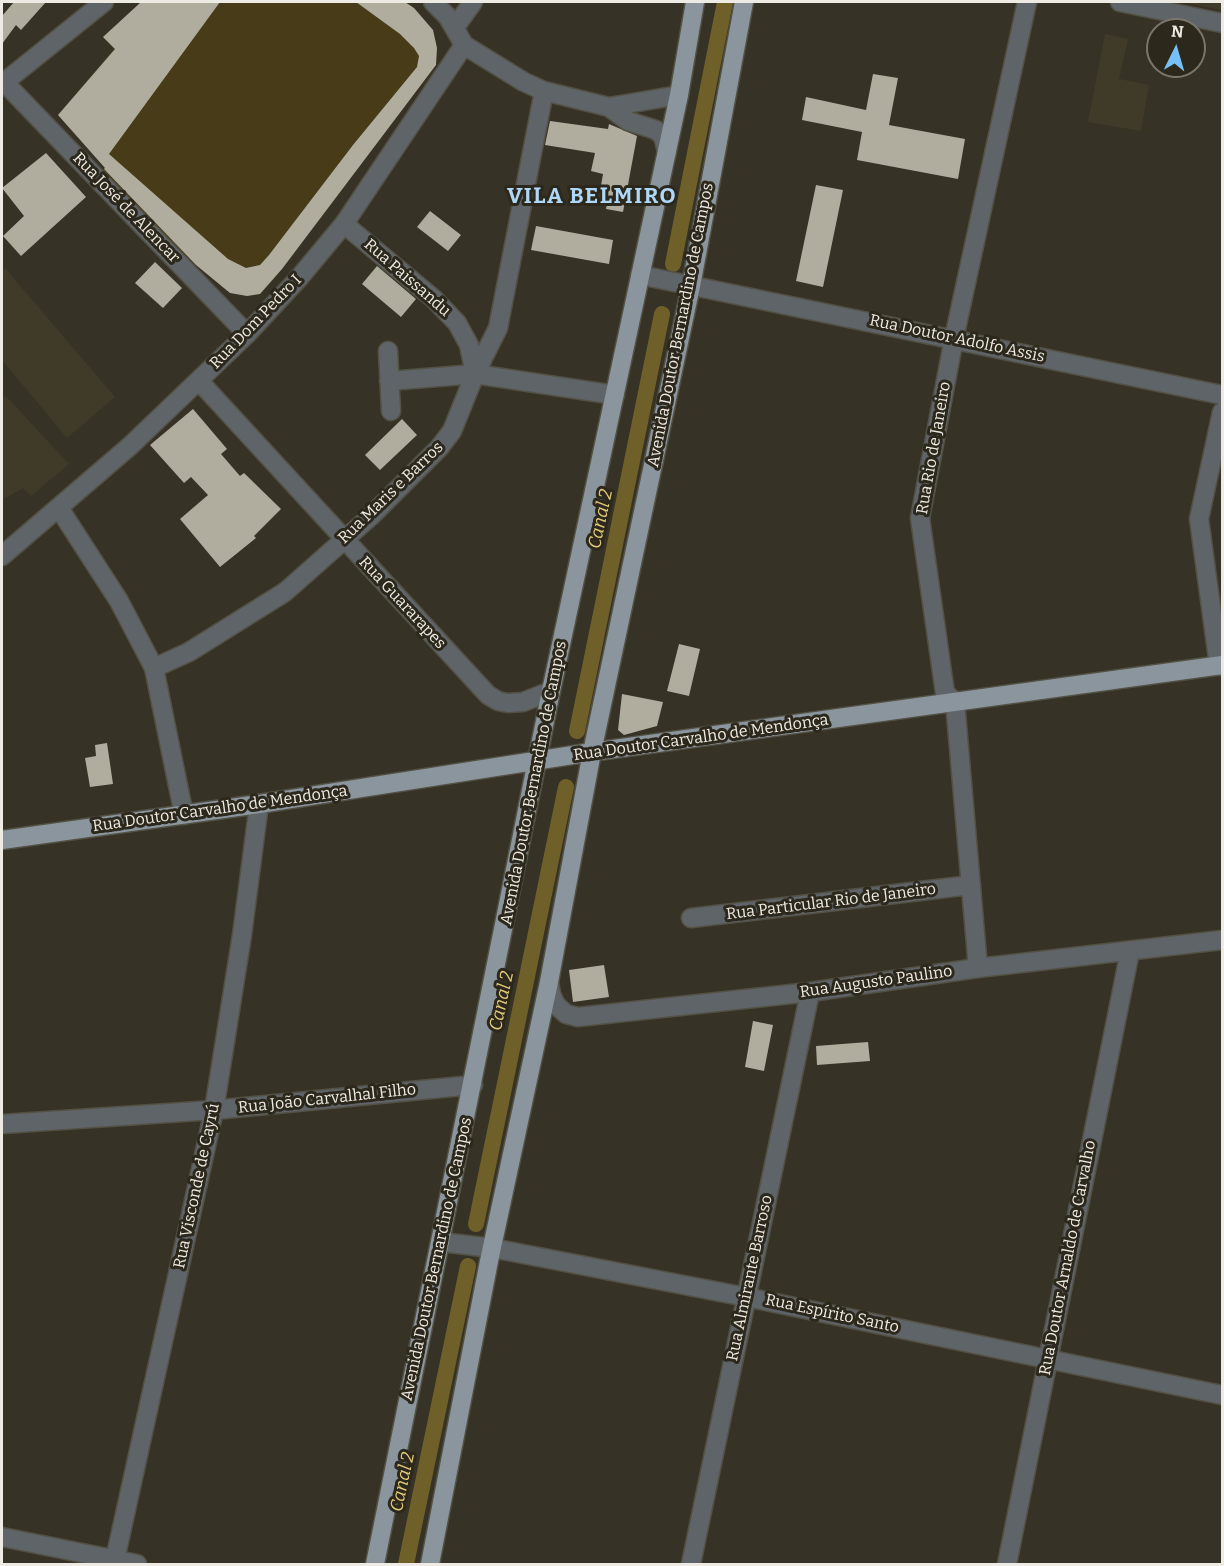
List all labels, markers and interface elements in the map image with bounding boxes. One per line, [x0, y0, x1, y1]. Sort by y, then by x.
north arrow [1146, 18, 1206, 78]
text: N [1170, 22, 1184, 42]
street label: Rua José de Alencar [68, 149, 184, 267]
street label: Avenida Doutor Bernardino de Campos [644, 181, 718, 469]
district label: VILA BELMIRO [507, 184, 677, 210]
street label: Rua Paissandu [360, 235, 454, 321]
street label: Rua Dom Pedro I [206, 271, 306, 373]
street label: Rua Doutor Adolfo Assis [868, 311, 1046, 367]
street label: Rua Rio de Janeiro [913, 380, 955, 516]
street label: Rua Maris e Barros [335, 438, 447, 548]
water label: Canal 2 [584, 487, 618, 551]
street label: Rua Guararapes [354, 553, 450, 653]
street label: Avenida Doutor Bernardino de Campos [497, 639, 571, 927]
street label: Rua Doutor Carvalho de Mendonça [572, 711, 830, 765]
street label: Rua Doutor Carvalho de Mendonça [91, 782, 349, 836]
street label: Rua Particular Rio de Janeiro [725, 880, 937, 924]
street label: Rua Augusto Paulino [798, 962, 954, 1002]
water label: Canal 2 [485, 969, 519, 1033]
street label: Rua João Carvalhal Filho [237, 1080, 417, 1118]
street label: Rua Visconde de Cayrú [170, 1102, 224, 1270]
street label: Avenida Doutor Bernardino de Campos [398, 1116, 476, 1402]
street label: Rua Doutor Arnaldo de Carvalho [1036, 1139, 1100, 1377]
street label: Rua Almirante Barroso [723, 1193, 777, 1363]
street label: Rua Espírito Santo [763, 1290, 901, 1338]
water label: Canal 2 [386, 1450, 420, 1514]

